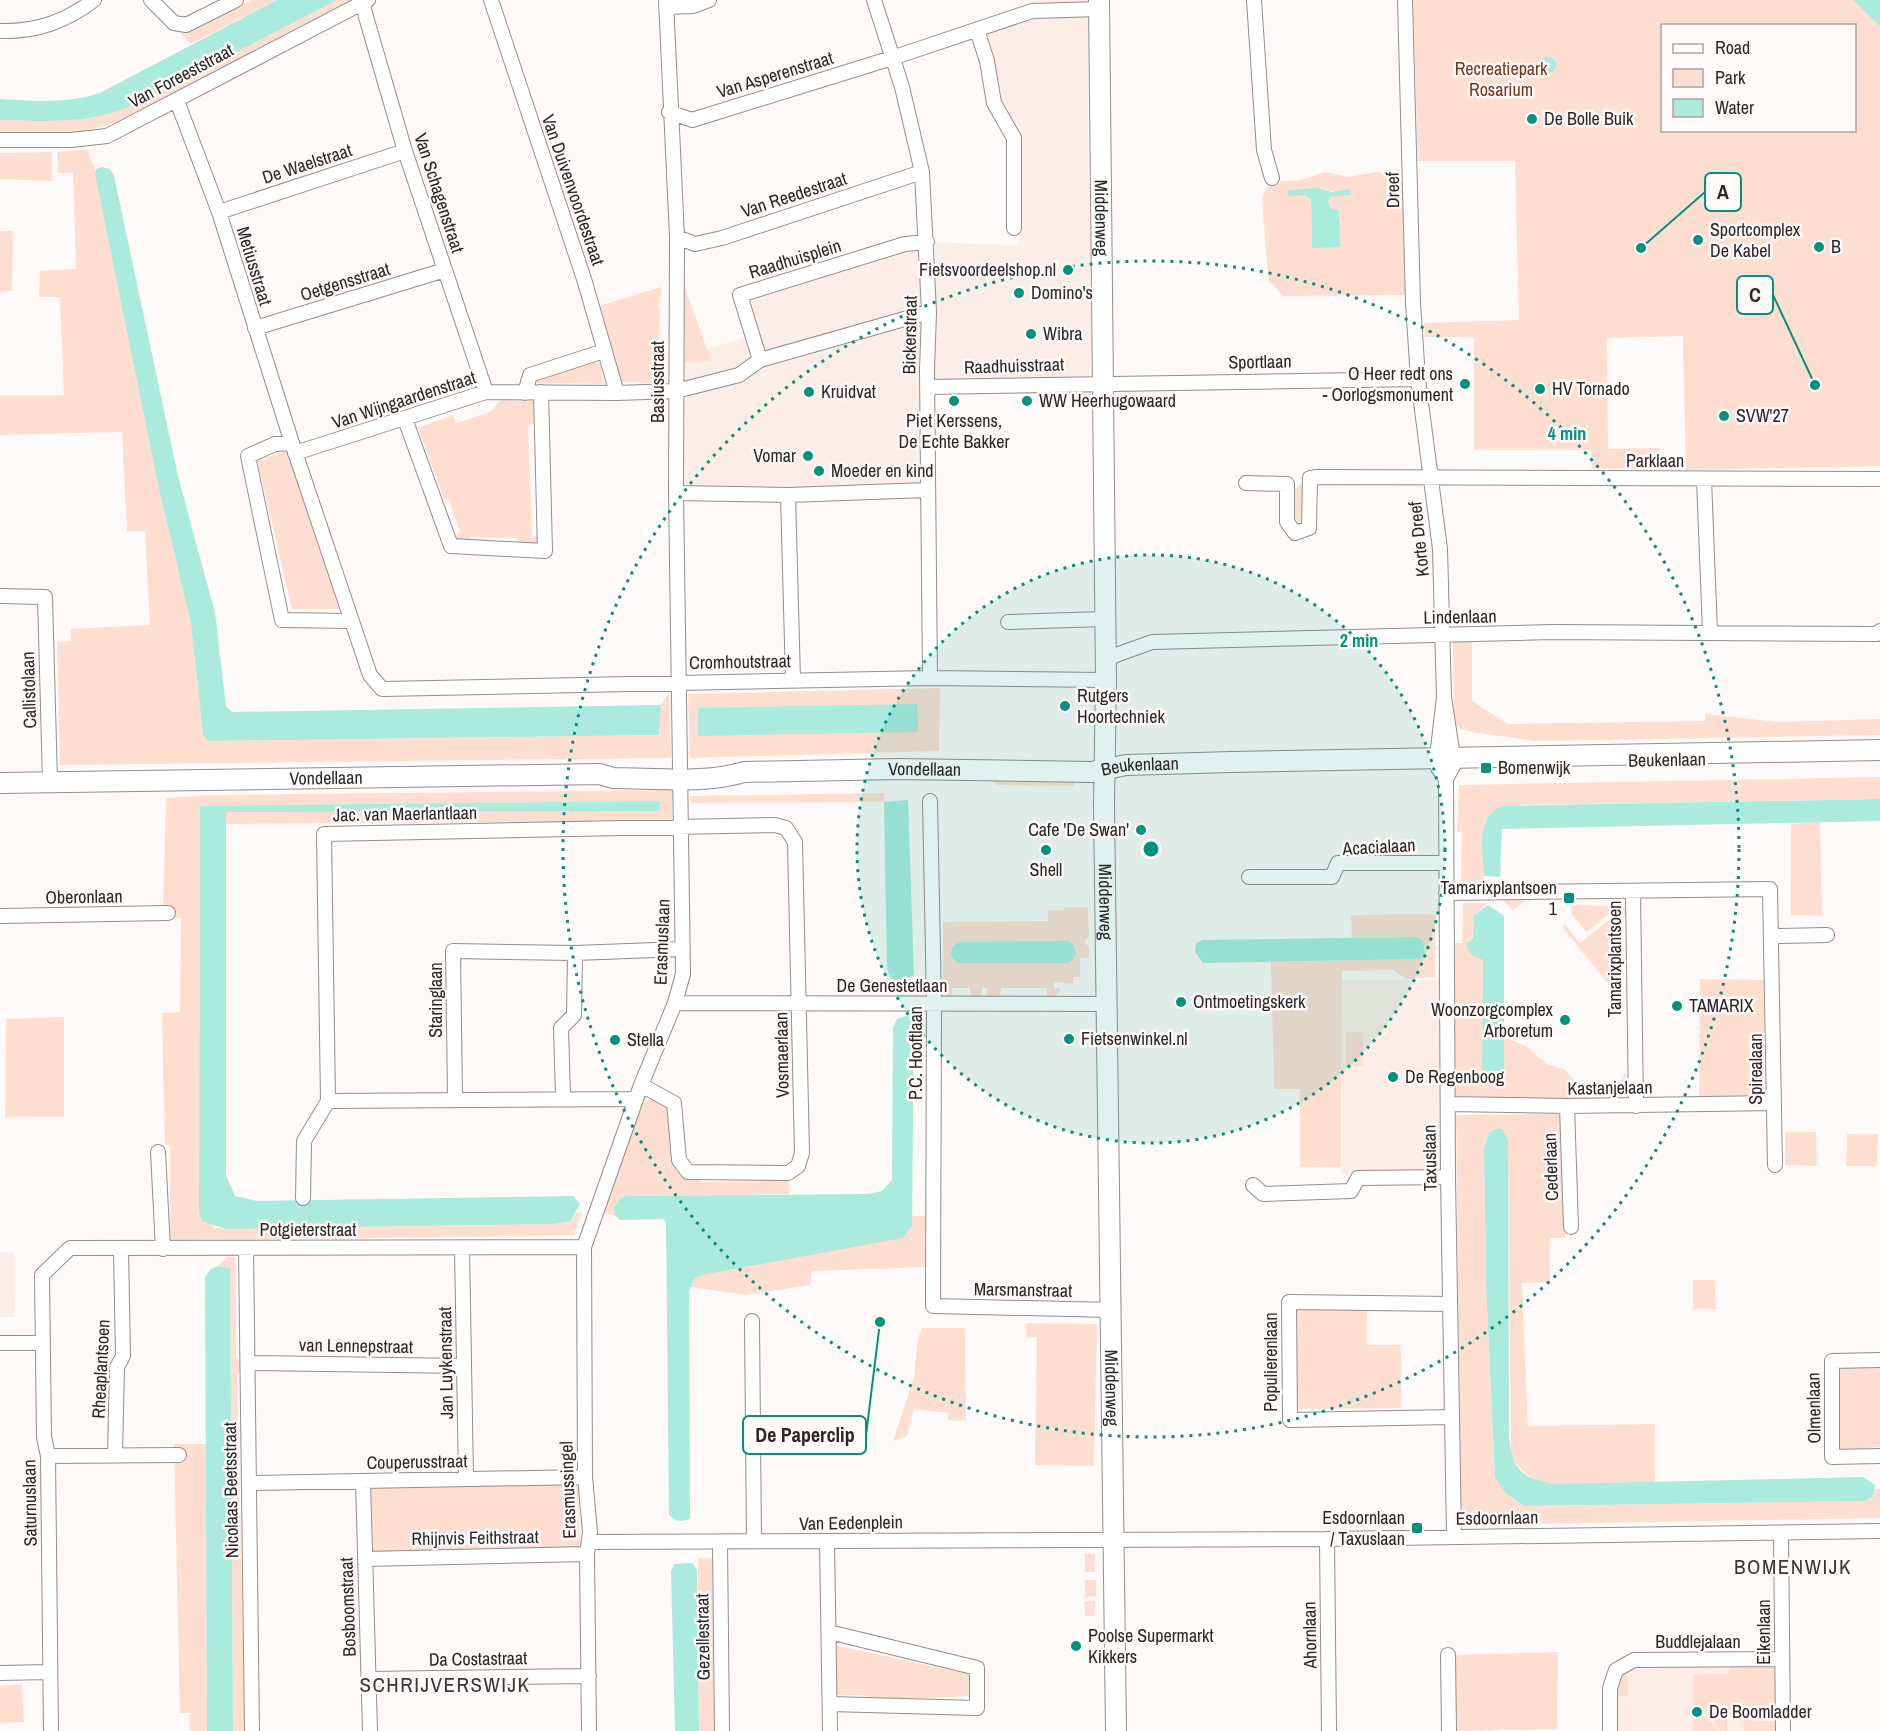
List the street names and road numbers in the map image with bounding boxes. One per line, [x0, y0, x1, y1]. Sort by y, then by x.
street label: Van Foreeststraat [124, 37, 238, 114]
street label: Van Asperenstraat [714, 45, 836, 104]
street label: Van Duivenvoordestraat [536, 111, 611, 269]
street label: Van Schagenstraat [408, 130, 471, 256]
street label: De Waelstraat [259, 137, 355, 190]
street label: Van Reedestraat [738, 166, 850, 223]
street label: Dreef [1380, 171, 1405, 208]
street label: Middenweg [1089, 180, 1115, 257]
street label: Metiusstraat [231, 223, 278, 308]
street label: Raadhuisplein [746, 233, 844, 284]
street label: Oetgensstraat [297, 256, 393, 307]
street label: Bickerstraat [896, 295, 923, 375]
street label: Basiusstraat [645, 341, 670, 423]
street label: Sportlaan [1228, 348, 1292, 375]
street label: Raadhuisstraat [964, 351, 1064, 380]
street label: Van Wijngaardenstraat [329, 364, 479, 435]
street label: Parklaan [1626, 448, 1684, 473]
street label: Korte Dreef [1402, 499, 1435, 578]
street label: Lindenlaan [1423, 603, 1497, 630]
street label: Cromhoutstraat [689, 648, 791, 675]
street label: Callistolaan [15, 651, 42, 729]
street label: Beukenlaan [1628, 746, 1706, 773]
street label: Beukenlaan [1099, 751, 1179, 782]
street label: Vondellaan [888, 756, 961, 782]
street label: Vondellaan [289, 765, 363, 791]
street label: Jac. van Maerlantlaan [333, 800, 477, 827]
street label: Acacialaan [1341, 832, 1416, 861]
street label: Middenweg [1093, 864, 1119, 941]
street label: Oberonlaan [45, 883, 123, 910]
street label: Erasmuslaan [648, 899, 675, 985]
street label: Tamarixplantsoen [1602, 901, 1627, 1017]
street label: Staringlaan [423, 962, 448, 1038]
street label: De Genestetlaan [837, 973, 947, 998]
street label: P.C. Hooftlaan [903, 1006, 928, 1100]
street label: Vosmaerlaan [768, 1012, 795, 1098]
street label: Spirealaan [1743, 1033, 1768, 1105]
street label: Kastanjelaan [1567, 1074, 1653, 1101]
street label: Taxuslaan [1416, 1124, 1443, 1192]
street label: Cederlaan [1537, 1133, 1564, 1201]
street label: Potgieterstraat [260, 1217, 356, 1242]
street label: Marsmanstraat [974, 1276, 1072, 1303]
street label: Jan Luykenstraat [432, 1307, 459, 1419]
street label: Populierenlaan [1258, 1312, 1283, 1412]
street label: Rheaplantsoen [85, 1319, 116, 1419]
street label: van Lennepstraat [299, 1332, 413, 1359]
street label: Middenweg [1099, 1350, 1125, 1427]
street label: Olmenlaan [1800, 1372, 1827, 1444]
street label: Nicolaas Beetsstraat [217, 1422, 244, 1558]
street label: Erasmussingel [553, 1441, 582, 1539]
street label: Couperusstraat [366, 1448, 468, 1475]
street label: Saturnuslaan [16, 1459, 43, 1547]
street label: Esdoornlaan [1455, 1504, 1539, 1531]
street label: Van Eedenplein [799, 1509, 903, 1536]
street label: Rhijnvis Feithstraat [411, 1524, 539, 1551]
street label: Bosboomstraat [333, 1557, 362, 1657]
street label: Gezellestraat [689, 1593, 716, 1681]
street label: Eikenlaan [1751, 1599, 1776, 1665]
street label: Ahornlaan [1296, 1601, 1323, 1670]
street label: Buddlejalaan [1655, 1629, 1741, 1654]
street label: Da Costastraat [429, 1645, 527, 1672]

